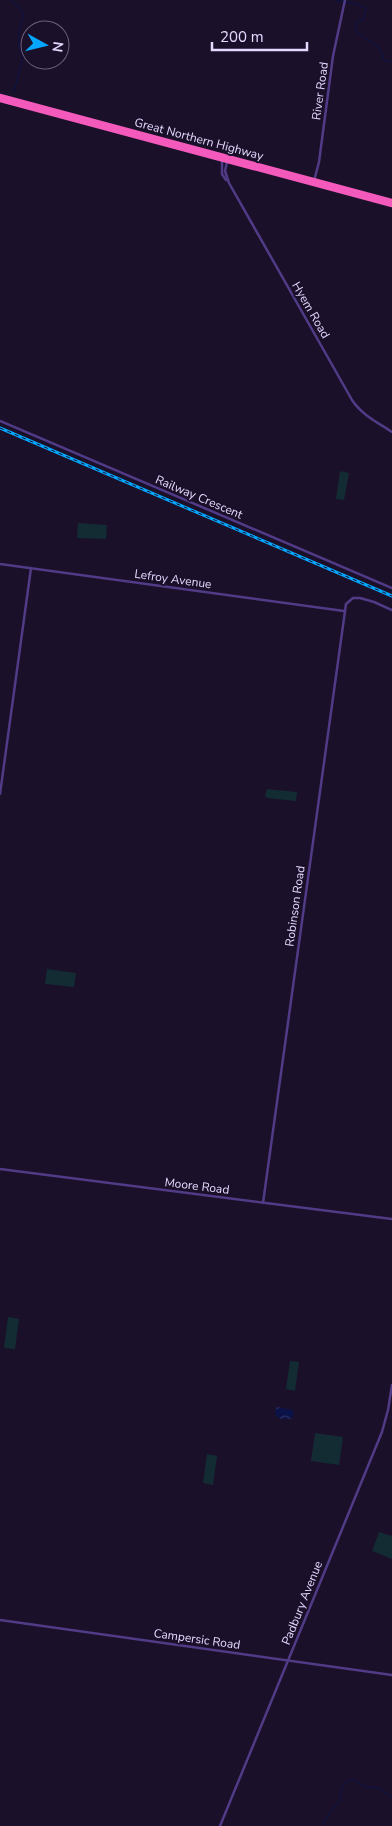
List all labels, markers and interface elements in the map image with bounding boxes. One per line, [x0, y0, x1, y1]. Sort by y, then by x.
north arrow [20, 20, 70, 70]
scale bar [212, 20, 307, 52]
text: 200 m [220, 27, 264, 47]
text: N [47, 40, 68, 53]
street label: River Road [308, 61, 332, 121]
street label: Great Northern Highway [133, 114, 266, 164]
street label: Hyem Road [288, 279, 334, 341]
street label: Railway Crescent [153, 471, 246, 523]
street label: Lefroy Avenue [133, 566, 213, 592]
street label: Robinson Road [281, 865, 309, 947]
street label: Moore Road [164, 1174, 230, 1198]
street label: Padbury Avenue [278, 1559, 326, 1647]
street label: Campersic Road [153, 1625, 241, 1653]

